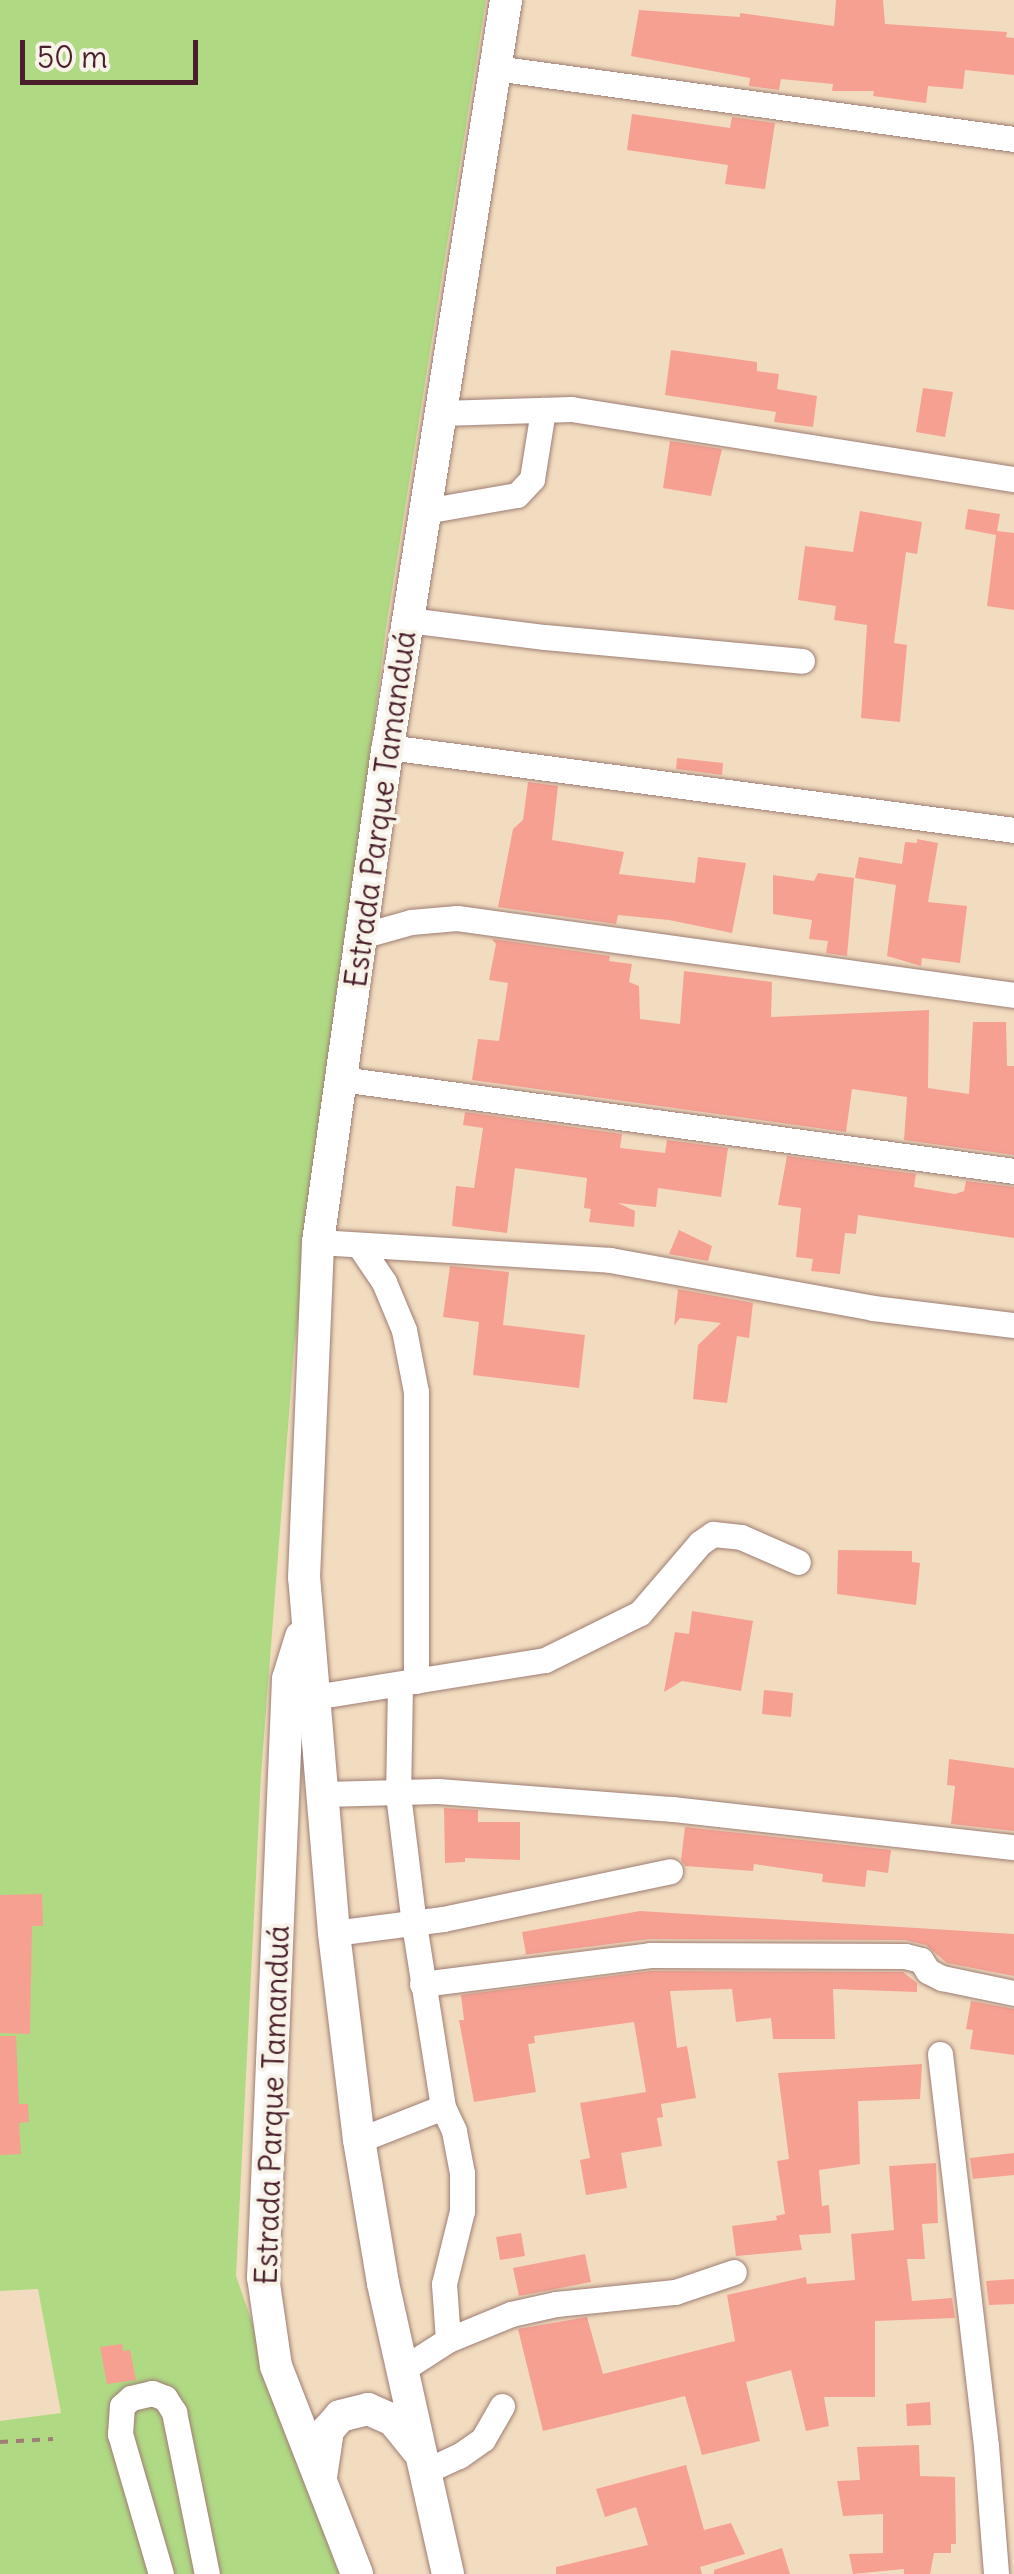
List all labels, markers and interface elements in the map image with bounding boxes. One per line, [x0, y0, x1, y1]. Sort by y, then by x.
scale bar [25, 20, 202, 82]
text: 50 m [37, 38, 107, 76]
street label: Estrada Parque Tamanduá [337, 628, 423, 990]
street label: Estrada Parque Tamanduá [248, 1925, 296, 2285]

